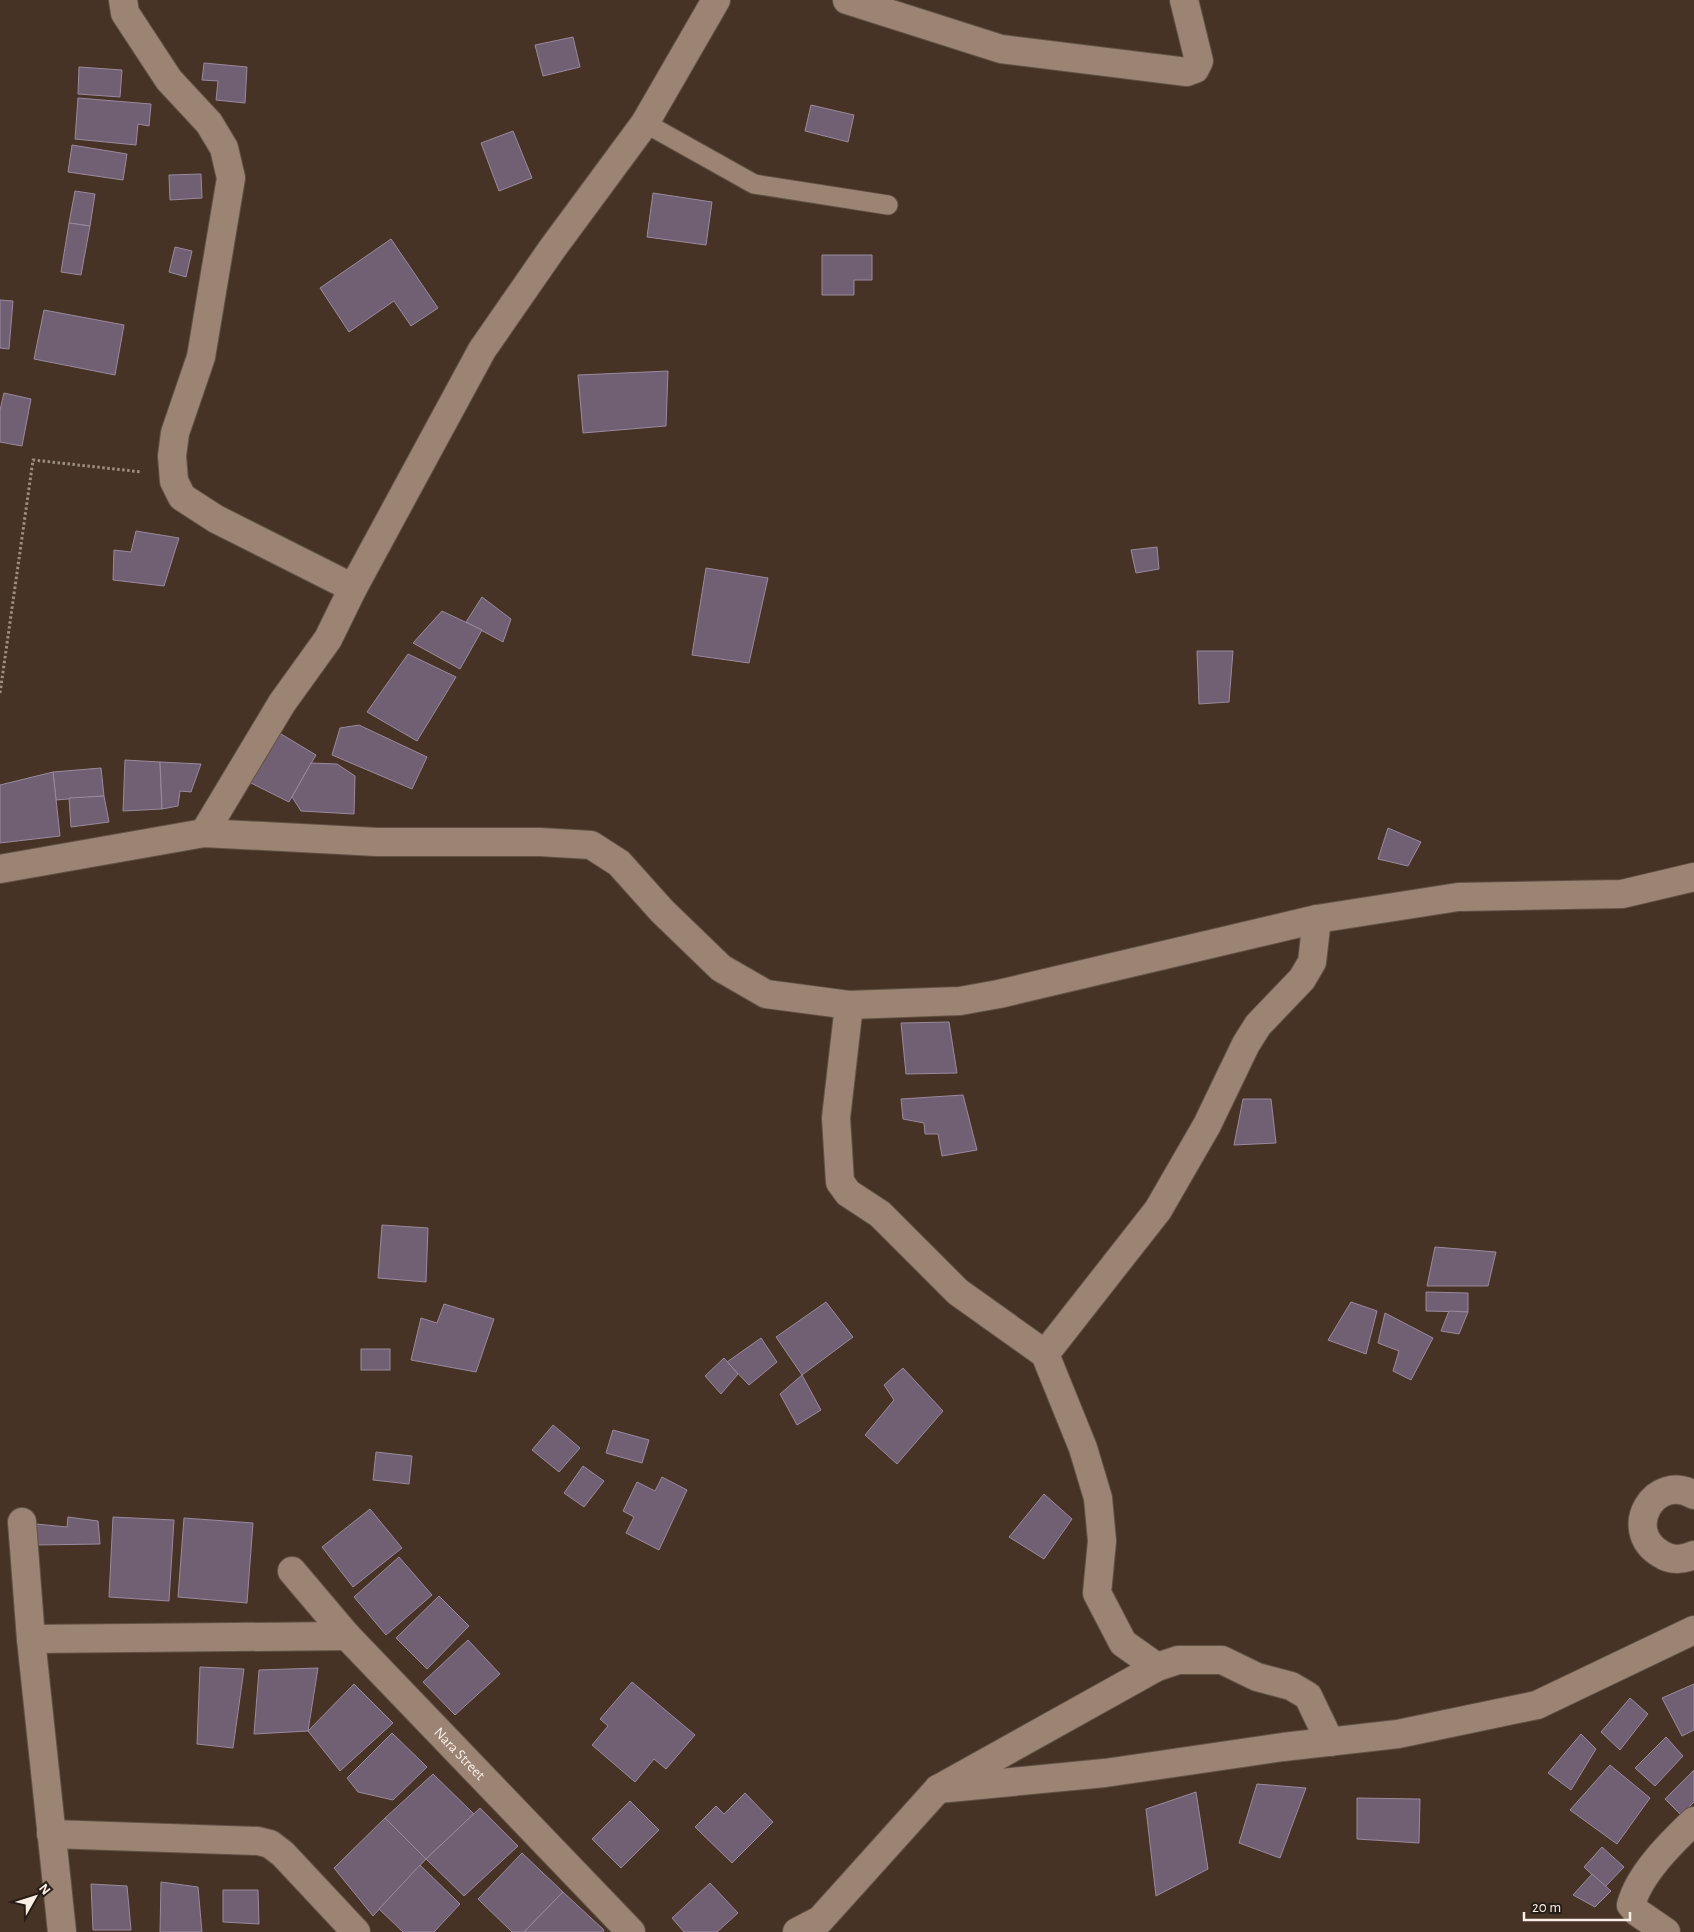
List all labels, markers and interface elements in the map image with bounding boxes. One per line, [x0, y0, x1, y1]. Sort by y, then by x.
street label: Nara Street [431, 1724, 488, 1783]
north arrow [10, 1872, 60, 1922]
text: N [36, 1881, 53, 1898]
scale bar [1524, 1890, 1630, 1922]
text: 20 m [1532, 1900, 1561, 1915]

